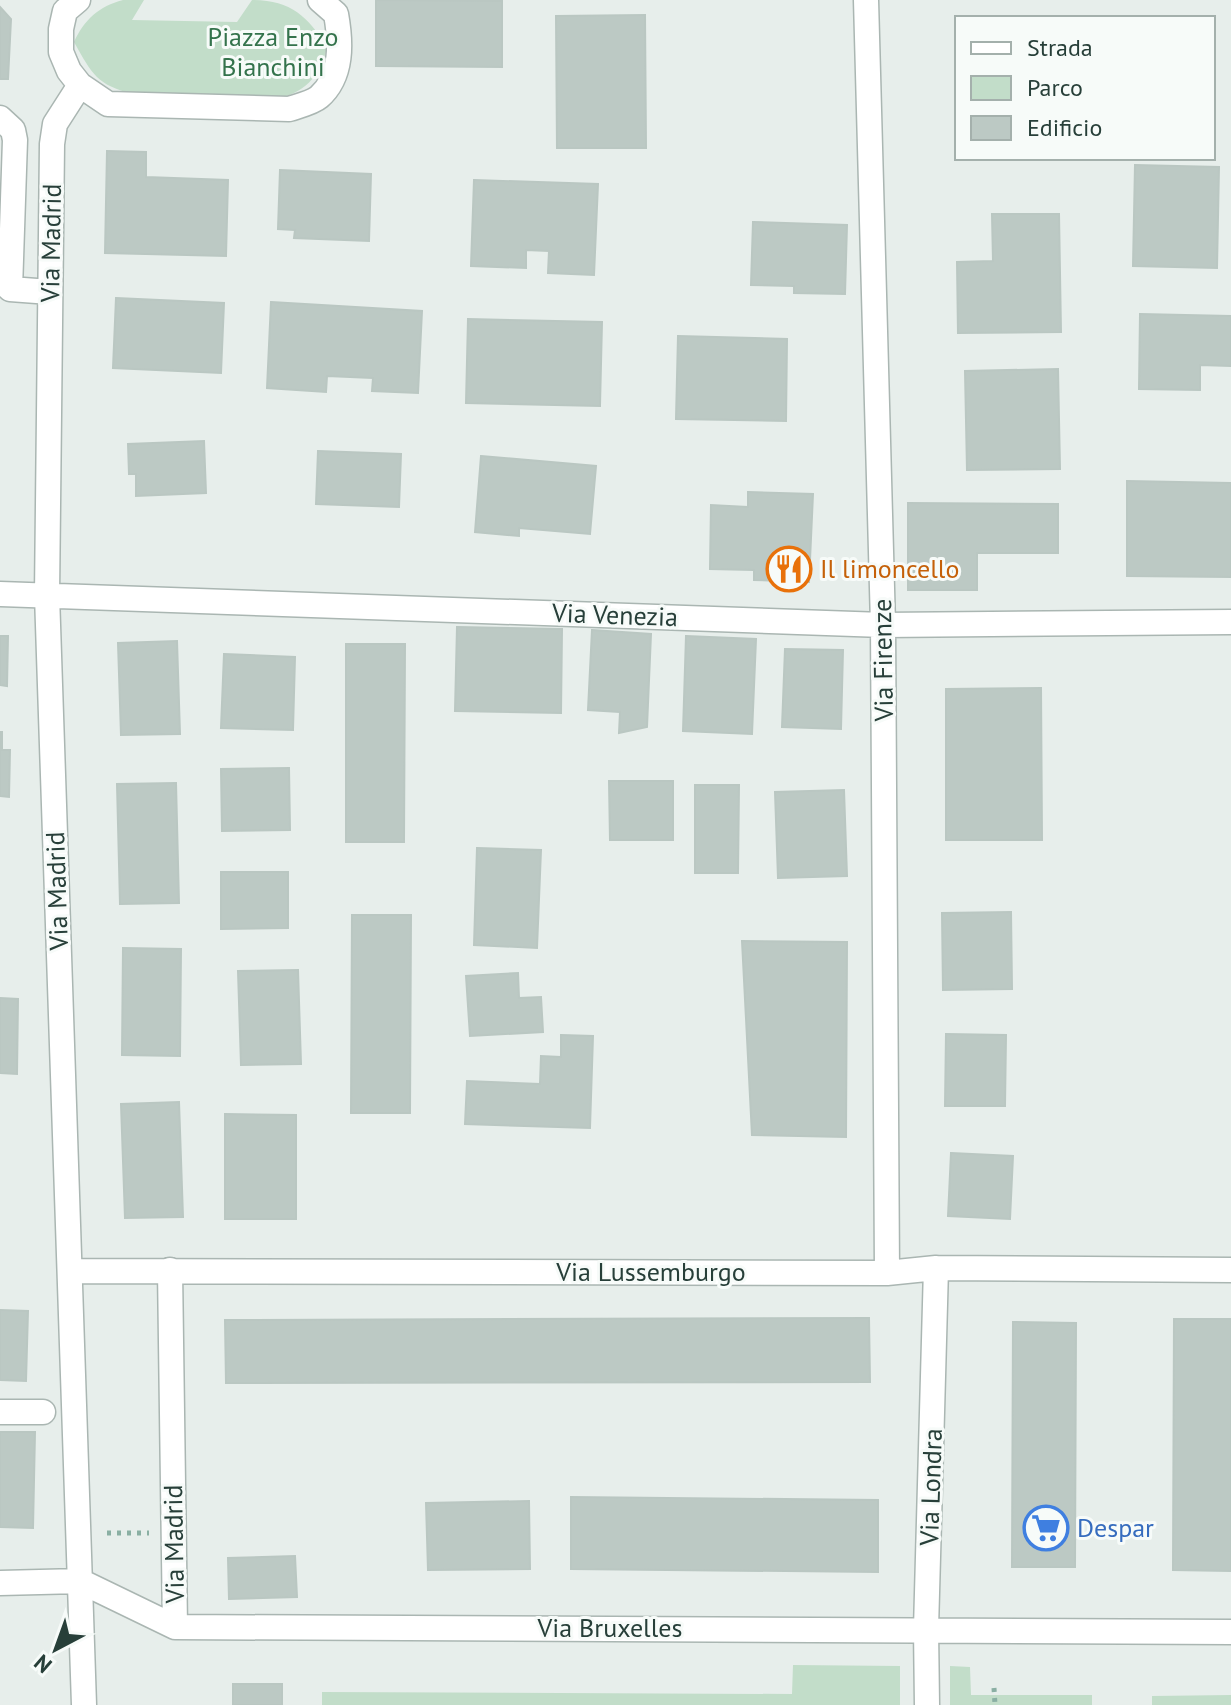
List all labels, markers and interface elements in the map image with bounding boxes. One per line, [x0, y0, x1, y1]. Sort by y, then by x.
legend [955, 16, 1215, 160]
park label: Piazza Enzo Bianchini [208, 20, 338, 83]
text: Strada [1027, 32, 1093, 63]
text: Parco [1027, 72, 1083, 103]
text: Edificio [1027, 112, 1102, 143]
street label: Via Madrid [33, 183, 68, 304]
restaurant icon: Il limoncello [765, 545, 813, 593]
place label: Il limoncello [820, 552, 959, 585]
street label: Via Venezia [551, 596, 679, 633]
street label: Via Firenze [865, 598, 900, 723]
street label: Via Madrid [38, 831, 75, 952]
street label: Via Lussemburgo [555, 1255, 746, 1288]
street label: Via Londra [912, 1428, 949, 1547]
street label: Via Madrid [156, 1484, 191, 1605]
supermarket icon: Despar [1022, 1504, 1070, 1552]
place label: Despar [1077, 1511, 1154, 1544]
north arrow [16, 1609, 96, 1689]
street label: Via Bruxelles [537, 1611, 682, 1644]
text: N [28, 1649, 58, 1679]

